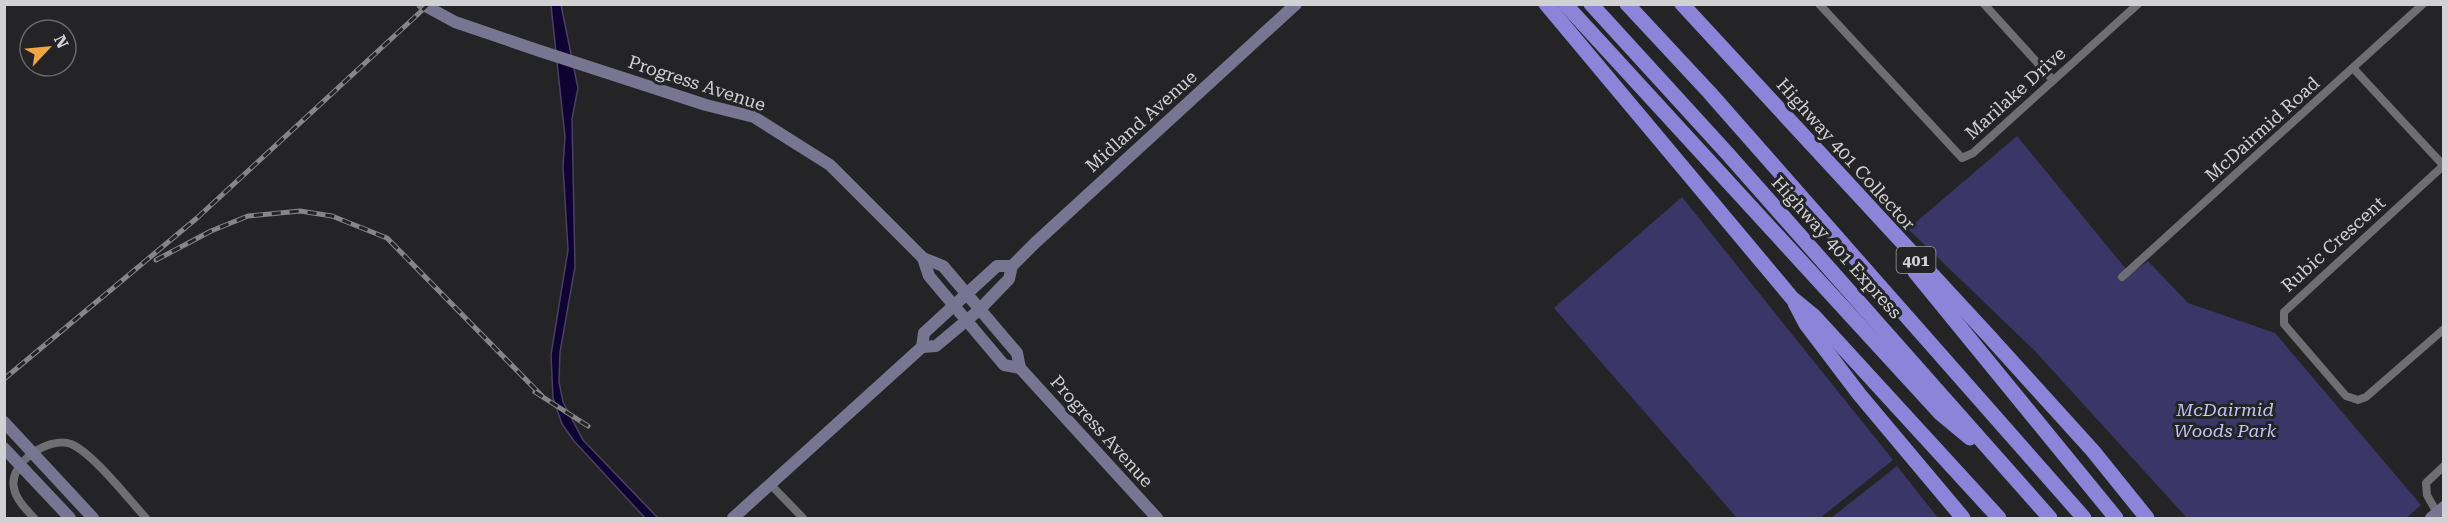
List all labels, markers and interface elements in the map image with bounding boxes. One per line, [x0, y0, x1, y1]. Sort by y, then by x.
north arrow [18, 18, 78, 78]
text: N [50, 32, 72, 51]
street label: Marilake Drive [1961, 42, 2069, 143]
street label: Progress Avenue [626, 51, 768, 115]
street label: Midland Avenue [1081, 66, 1201, 176]
street label: McDairmid Road [2201, 72, 2324, 186]
street label: Highway 401 Collector [1772, 74, 1920, 234]
street label: Highway 401 Express [1768, 172, 1906, 322]
street label: Rubic Crescent [2277, 192, 2389, 296]
road number: 401 [1896, 247, 1936, 273]
street label: Progress Avenue [1046, 371, 1158, 491]
park label: McDairmid Woods Park [2174, 399, 2276, 441]

